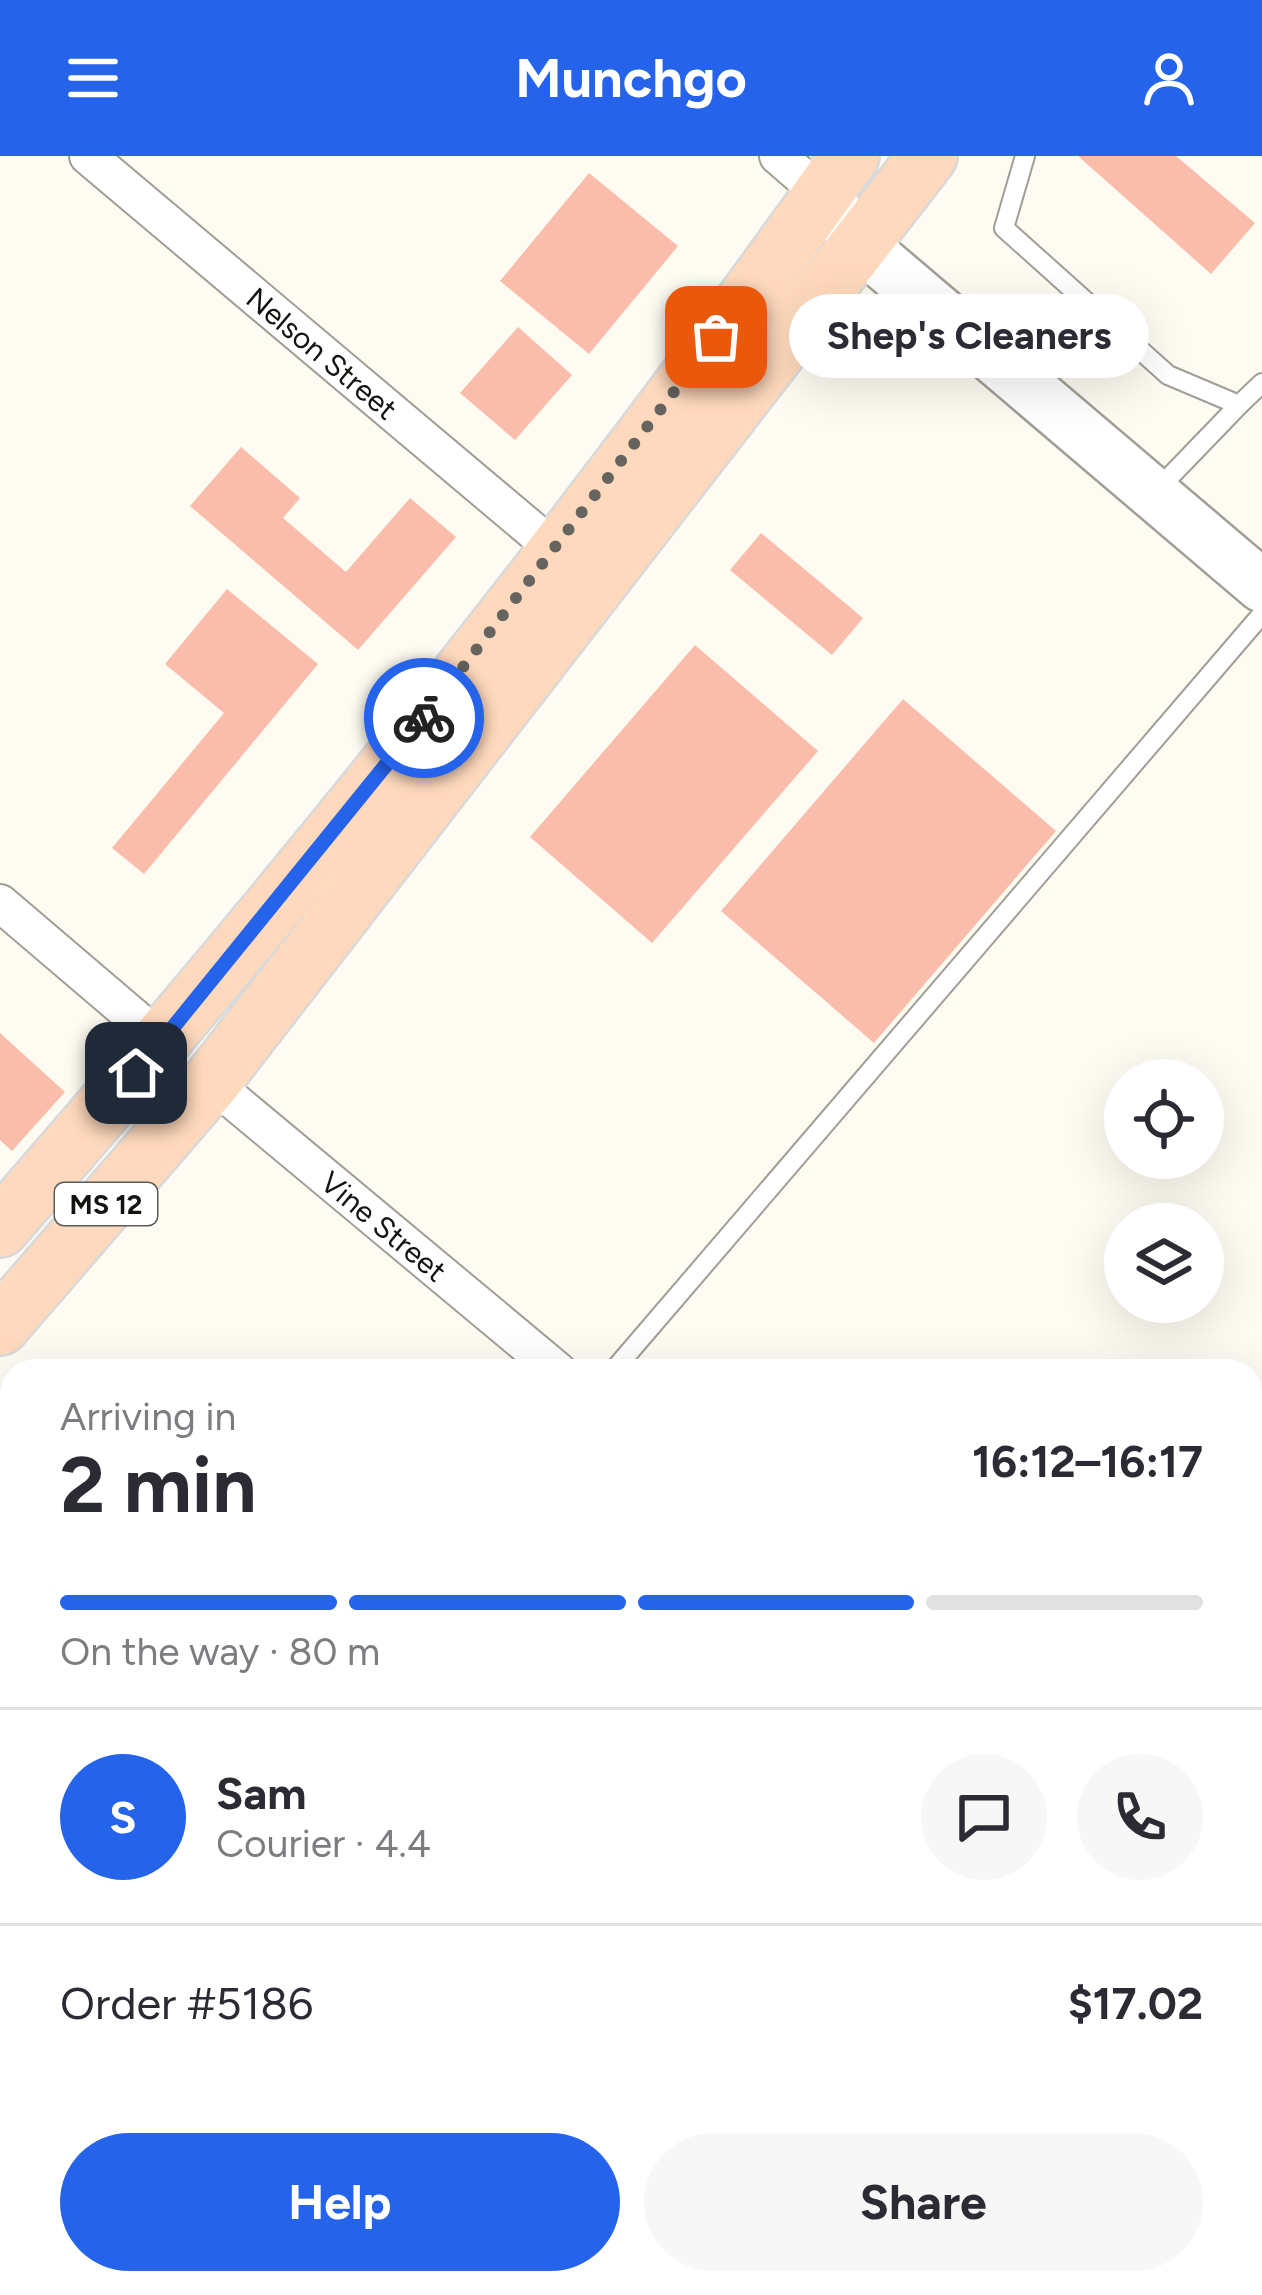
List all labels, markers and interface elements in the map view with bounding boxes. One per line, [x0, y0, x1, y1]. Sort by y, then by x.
icon: menu [60, 45, 126, 111]
icon: person [1136, 45, 1202, 111]
text: Munchgo [515, 46, 747, 111]
street label: Nelson Street [239, 279, 405, 427]
pin [665, 286, 767, 388]
callout: Shep's Cleaners [788, 295, 1148, 379]
icon: bag [683, 304, 749, 370]
text: Shep's Cleaners [827, 312, 1111, 359]
courier [364, 658, 484, 778]
icon: bike [391, 685, 457, 751]
pin [85, 1022, 187, 1124]
icon: home [103, 1040, 169, 1106]
map controls [1104, 1059, 1224, 1323]
button: locate [1104, 1059, 1224, 1179]
street label: Vine Street [314, 1163, 454, 1289]
road number: MS 12 [55, 1183, 157, 1225]
button: layers [1104, 1203, 1224, 1323]
text: Arriving in [60, 1393, 236, 1440]
text: 16:12–16:17 [972, 1434, 1203, 1488]
text: 2 min [60, 1438, 256, 1532]
text: On the way · 80 m [60, 1628, 380, 1675]
button: chat [921, 1754, 1047, 1880]
button: phone [1077, 1754, 1203, 1880]
text: Sam [216, 1766, 307, 1820]
text: S [109, 1790, 137, 1844]
text: Courier · 4.4 [216, 1820, 431, 1867]
text: Order #5186 [60, 1976, 313, 2030]
text: $17.02 [1068, 1976, 1203, 2030]
button: Help [60, 2133, 620, 2271]
button: Share [644, 2133, 1203, 2271]

